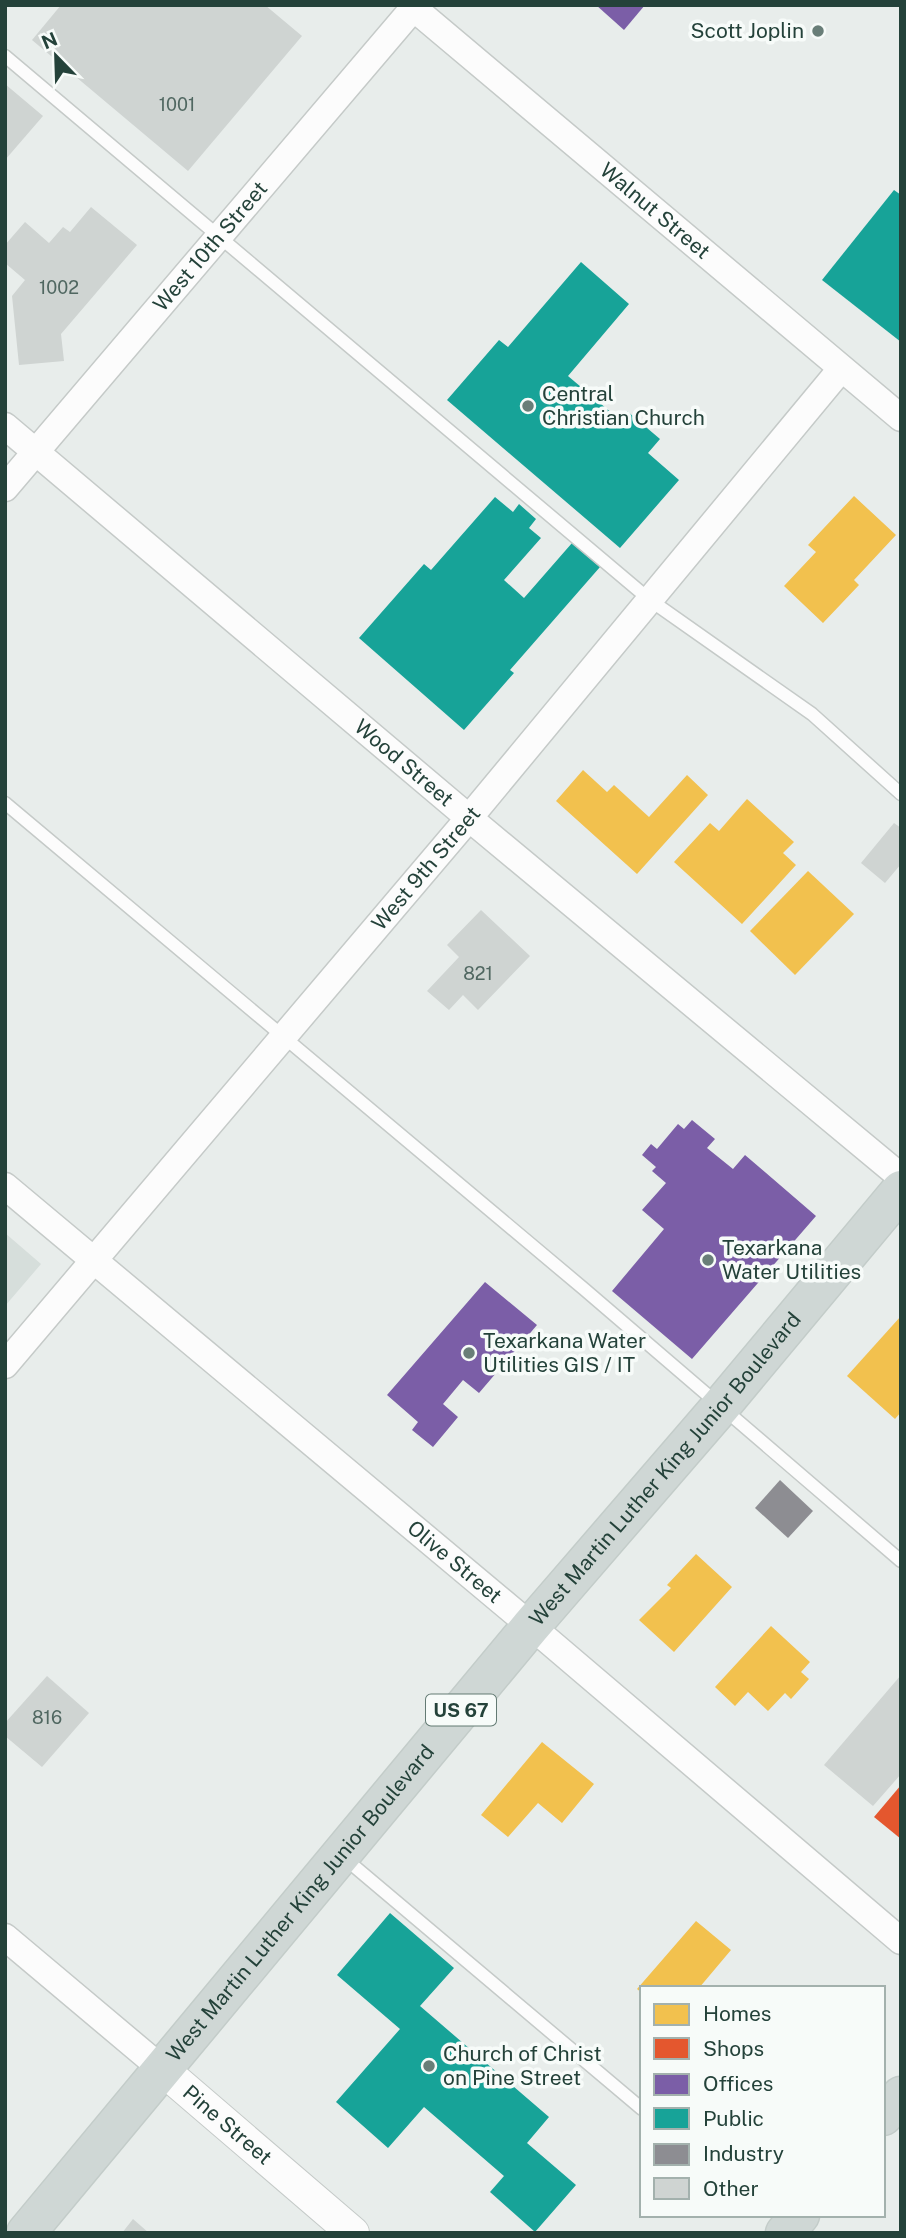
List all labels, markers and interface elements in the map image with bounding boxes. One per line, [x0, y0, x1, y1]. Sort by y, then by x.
place label: Scott Joplin [691, 18, 804, 43]
north arrow [21, 21, 91, 91]
marker: Scott Joplin [810, 23, 826, 39]
text: N [38, 27, 60, 53]
house number: 1001 [159, 94, 195, 115]
street label: Walnut Street [595, 157, 715, 264]
street label: West 10th Street [148, 176, 272, 316]
house number: 1002 [39, 277, 79, 298]
place label: Central Christian Church [542, 381, 705, 430]
marker: Central Christian Church [520, 398, 536, 414]
street label: Wood Street [349, 714, 459, 811]
street label: West 9th Street [366, 801, 485, 935]
house number: 821 [463, 963, 493, 984]
place label: Texarkana Water Utilities [722, 1235, 861, 1284]
marker: Texarkana Water Utilities [700, 1252, 716, 1268]
street label: West Martin Luther King Junior Boulevard [524, 1307, 806, 1631]
place label: Texarkana Water Utilities GIS / IT [483, 1328, 646, 1377]
marker: Texarkana Water Utilities GIS / IT [461, 1345, 477, 1361]
street label: Olive Street [403, 1515, 507, 1608]
road number: US 67 [426, 1694, 496, 1726]
house number: 816 [32, 1707, 62, 1728]
street label: West Martin Luther King Junior Boulevard [161, 1739, 439, 2066]
legend [640, 1986, 885, 2217]
text: Homes [703, 2001, 771, 2026]
text: Shops [703, 2036, 764, 2061]
place label: Church of Christ on Pine Street [443, 2041, 602, 2090]
marker: Church of Christ on Pine Street [421, 2058, 437, 2074]
text: Offices [703, 2071, 773, 2096]
street label: Pine Street [178, 2080, 277, 2170]
text: Public [703, 2106, 764, 2131]
text: Industry [703, 2141, 784, 2166]
text: Other [703, 2176, 759, 2201]

